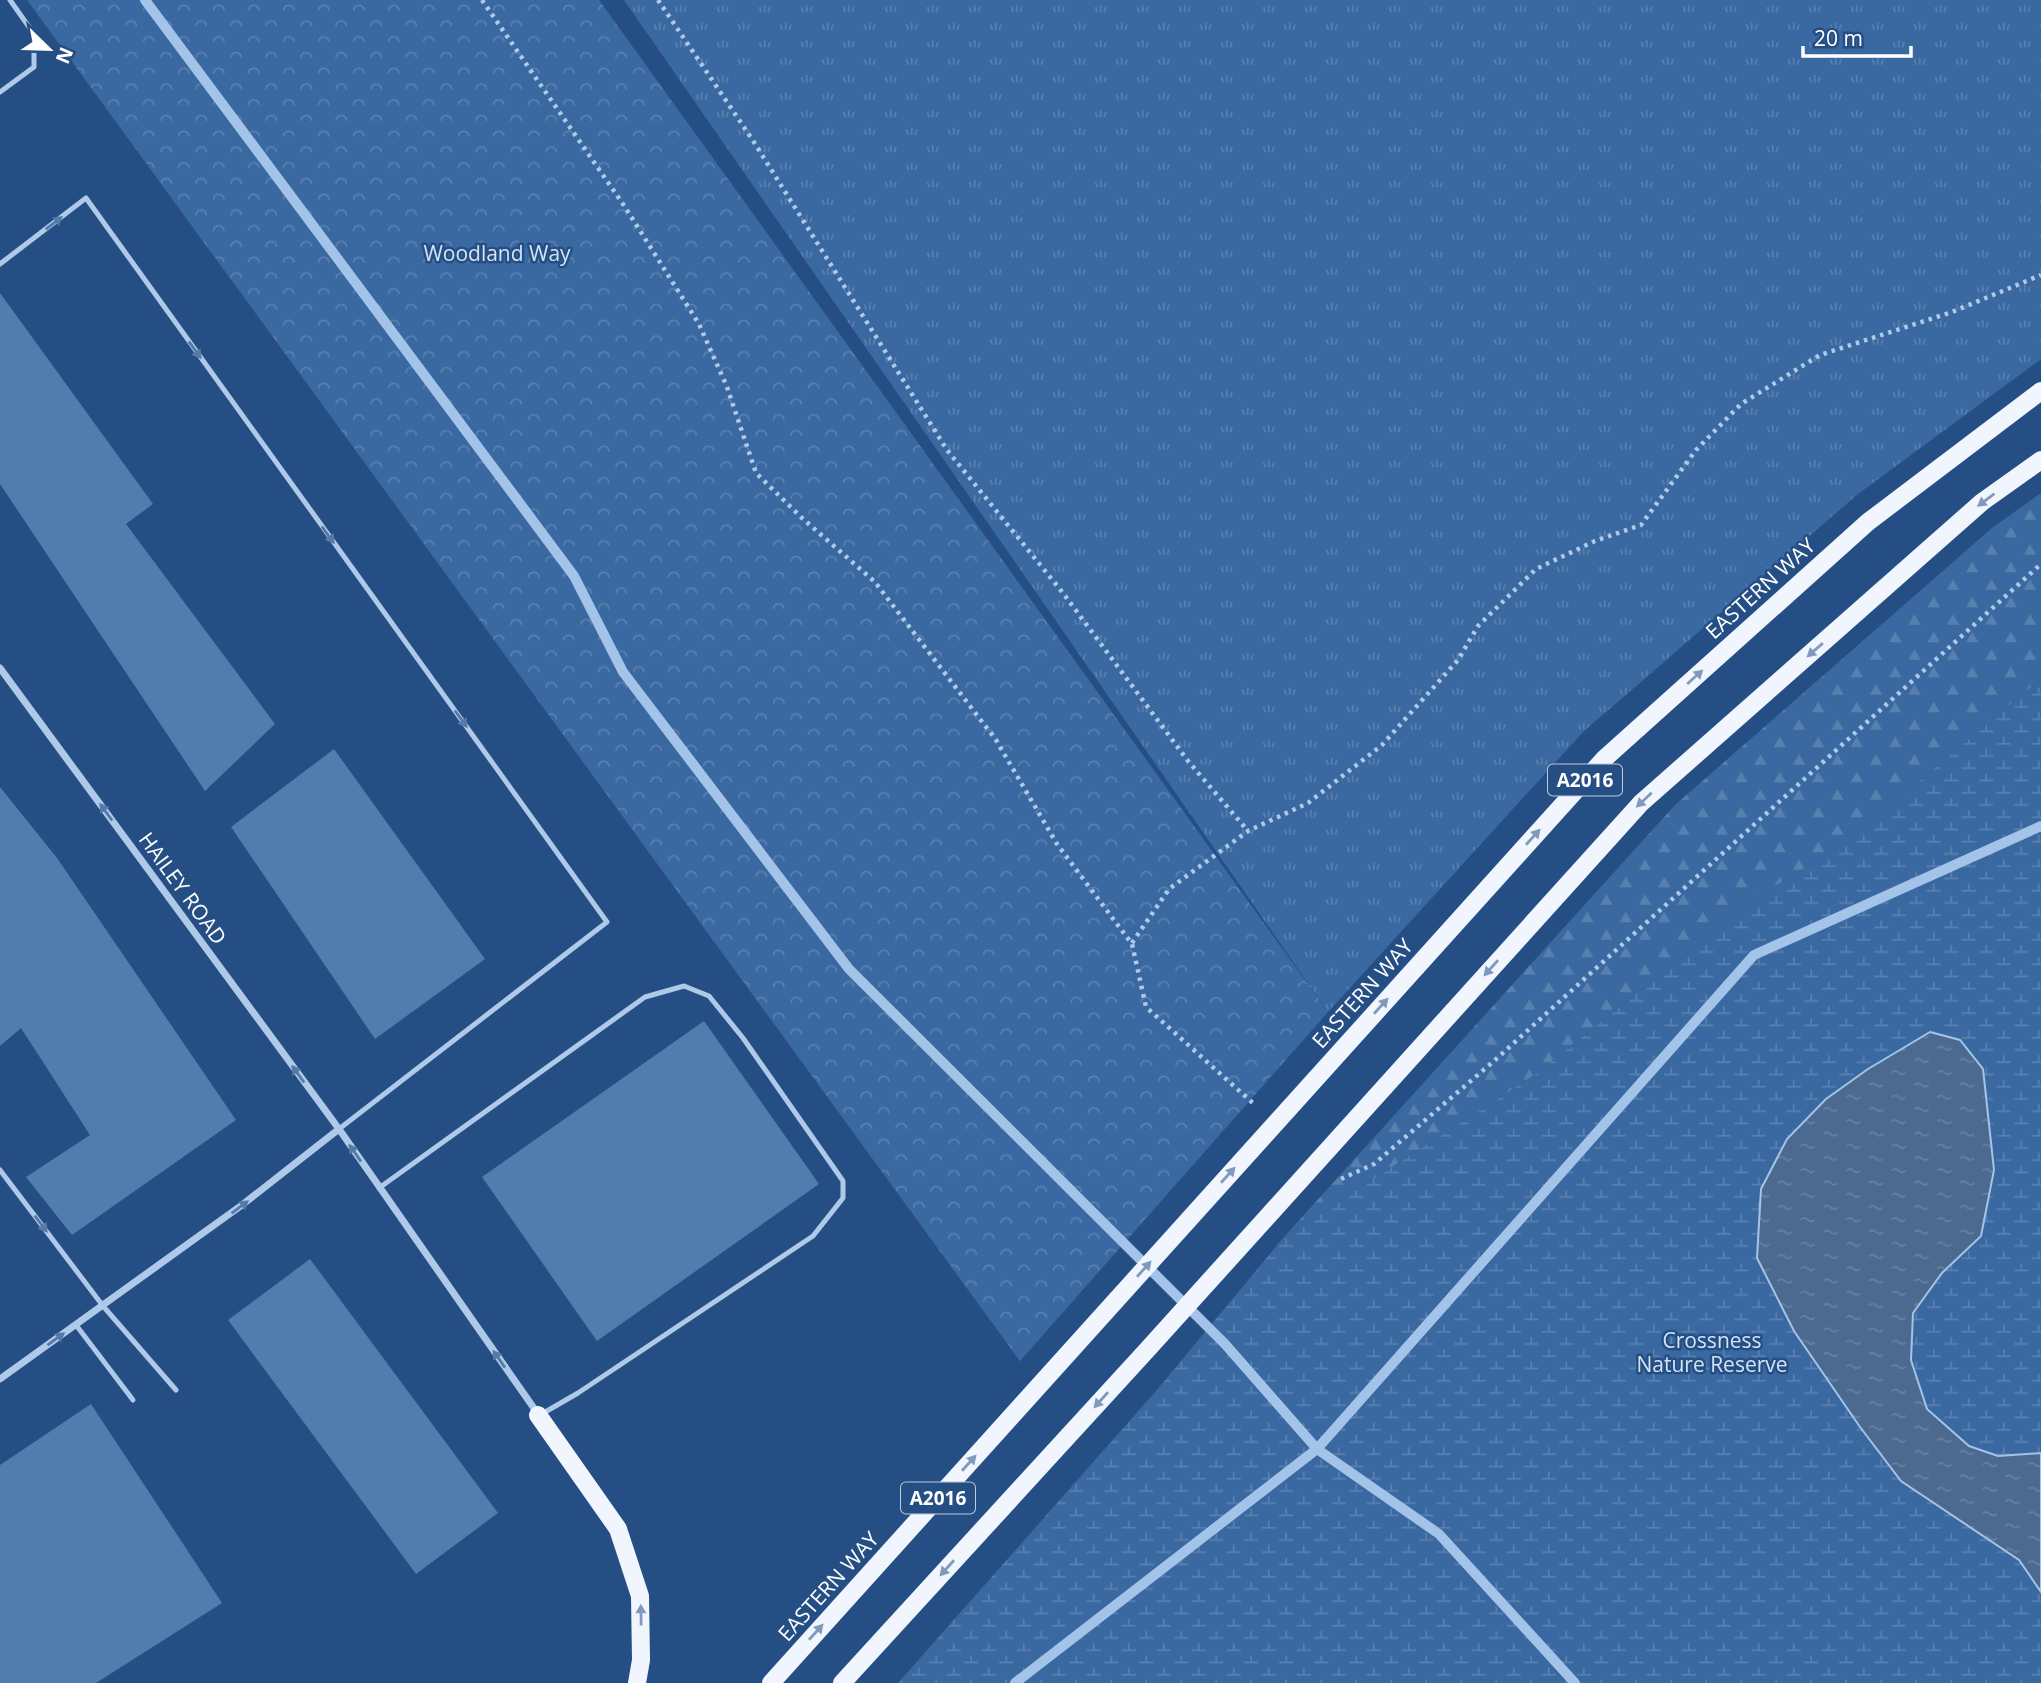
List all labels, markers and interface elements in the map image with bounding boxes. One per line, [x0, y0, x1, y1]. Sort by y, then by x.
north arrow [14, 14, 84, 84]
scale bar [1803, 14, 1912, 58]
text: 20 m [1814, 24, 1863, 52]
text: N [50, 43, 80, 68]
one-way arrow [45, 216, 63, 230]
park label: Woodland Way [423, 239, 571, 267]
one-way arrow [188, 341, 202, 359]
one-way arrow [1977, 492, 1995, 507]
one-way arrow [321, 526, 335, 544]
street label: EASTERN WAY [1699, 531, 1821, 645]
one-way arrow [1806, 642, 1823, 657]
one-way arrow [1686, 670, 1703, 686]
one-way arrow [454, 710, 468, 729]
road number: A2016 [1548, 764, 1622, 796]
one-way arrow [1636, 792, 1653, 808]
one-way arrow [99, 803, 113, 821]
street label: HAILEY ROAD [133, 826, 233, 950]
one-way arrow [1525, 829, 1541, 846]
street label: EASTERN WAY [1305, 932, 1419, 1054]
one-way arrow [1483, 959, 1499, 976]
one-way arrow [1373, 997, 1389, 1015]
one-way arrow [291, 1065, 305, 1083]
one-way arrow [348, 1144, 362, 1162]
one-way arrow [1220, 1167, 1236, 1184]
one-way arrow [231, 1200, 249, 1214]
one-way arrow [34, 1215, 48, 1233]
one-way arrow [1136, 1260, 1152, 1278]
park label: Crossness Nature Reserve [1636, 1326, 1788, 1378]
one-way arrow [46, 1332, 64, 1347]
one-way arrow [492, 1350, 506, 1368]
one-way arrow [1093, 1391, 1109, 1408]
one-way arrow [961, 1455, 976, 1472]
road number: A2016 [901, 1482, 975, 1514]
street label: EASTERN WAY [771, 1525, 885, 1647]
one-way arrow [939, 1559, 955, 1577]
one-way arrow [635, 1604, 646, 1626]
one-way arrow [808, 1624, 824, 1641]

